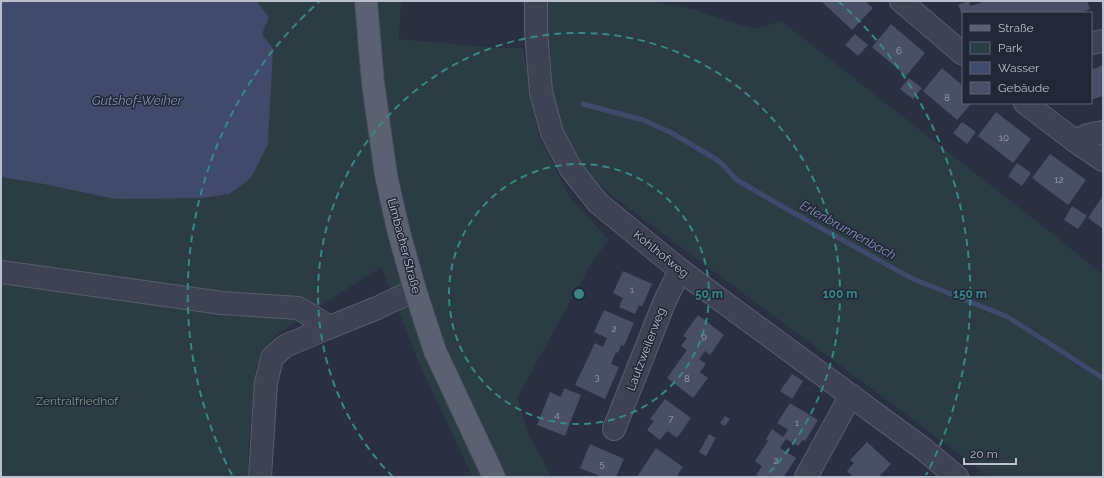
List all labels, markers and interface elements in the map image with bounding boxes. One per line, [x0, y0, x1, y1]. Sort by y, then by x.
legend [962, 12, 1092, 104]
text: Straße [998, 21, 1034, 35]
text: Park [998, 41, 1023, 55]
house number: 6 [896, 45, 902, 56]
text: Wasser [998, 61, 1040, 75]
text: Gebäude [998, 81, 1049, 95]
house number: 8 [944, 92, 950, 103]
water label: Gutshof-Weiher [92, 93, 183, 108]
house number: 10 [999, 132, 1009, 143]
house number: 12 [1054, 174, 1064, 185]
street label: Limbacher Straße [385, 197, 423, 295]
water label: Erlenbrunnenbach [797, 197, 899, 263]
street label: Kohlhofweg [631, 228, 691, 280]
house number: 1 [630, 284, 635, 295]
centre of rings [572, 287, 586, 301]
text: 50 m [695, 287, 723, 301]
text: 100 m [823, 287, 857, 301]
text: 150 m [953, 287, 987, 301]
street label: Lautzweilerweg [624, 305, 668, 393]
house number: 2 [611, 323, 617, 334]
house number: 9 [701, 330, 707, 341]
house number: 3 [594, 371, 600, 382]
house number: 8 [684, 373, 690, 384]
park label: Zentralfriedhof [36, 394, 119, 408]
house number: 4 [554, 409, 560, 420]
house number: 7 [668, 413, 674, 424]
house number: 1 [795, 417, 800, 428]
scale bar [964, 440, 1016, 466]
text: 20 m [970, 447, 998, 461]
house number: 2 [773, 455, 779, 466]
house number: 5 [599, 458, 605, 469]

